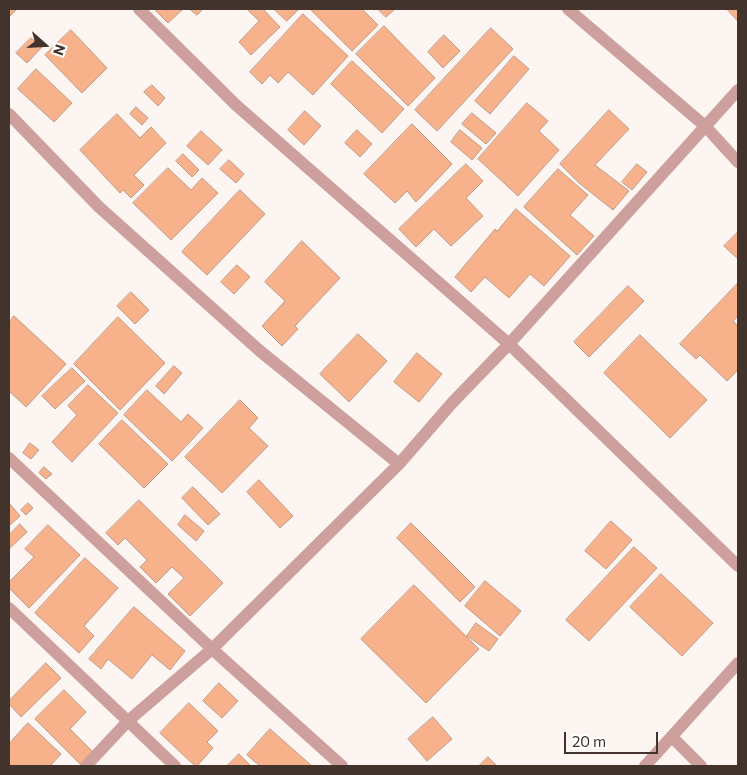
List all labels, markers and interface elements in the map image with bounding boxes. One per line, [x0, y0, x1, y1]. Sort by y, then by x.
north arrow [20, 20, 70, 70]
text: N [50, 42, 69, 58]
scale bar [567, 722, 661, 754]
text: 20 m [572, 732, 606, 750]

